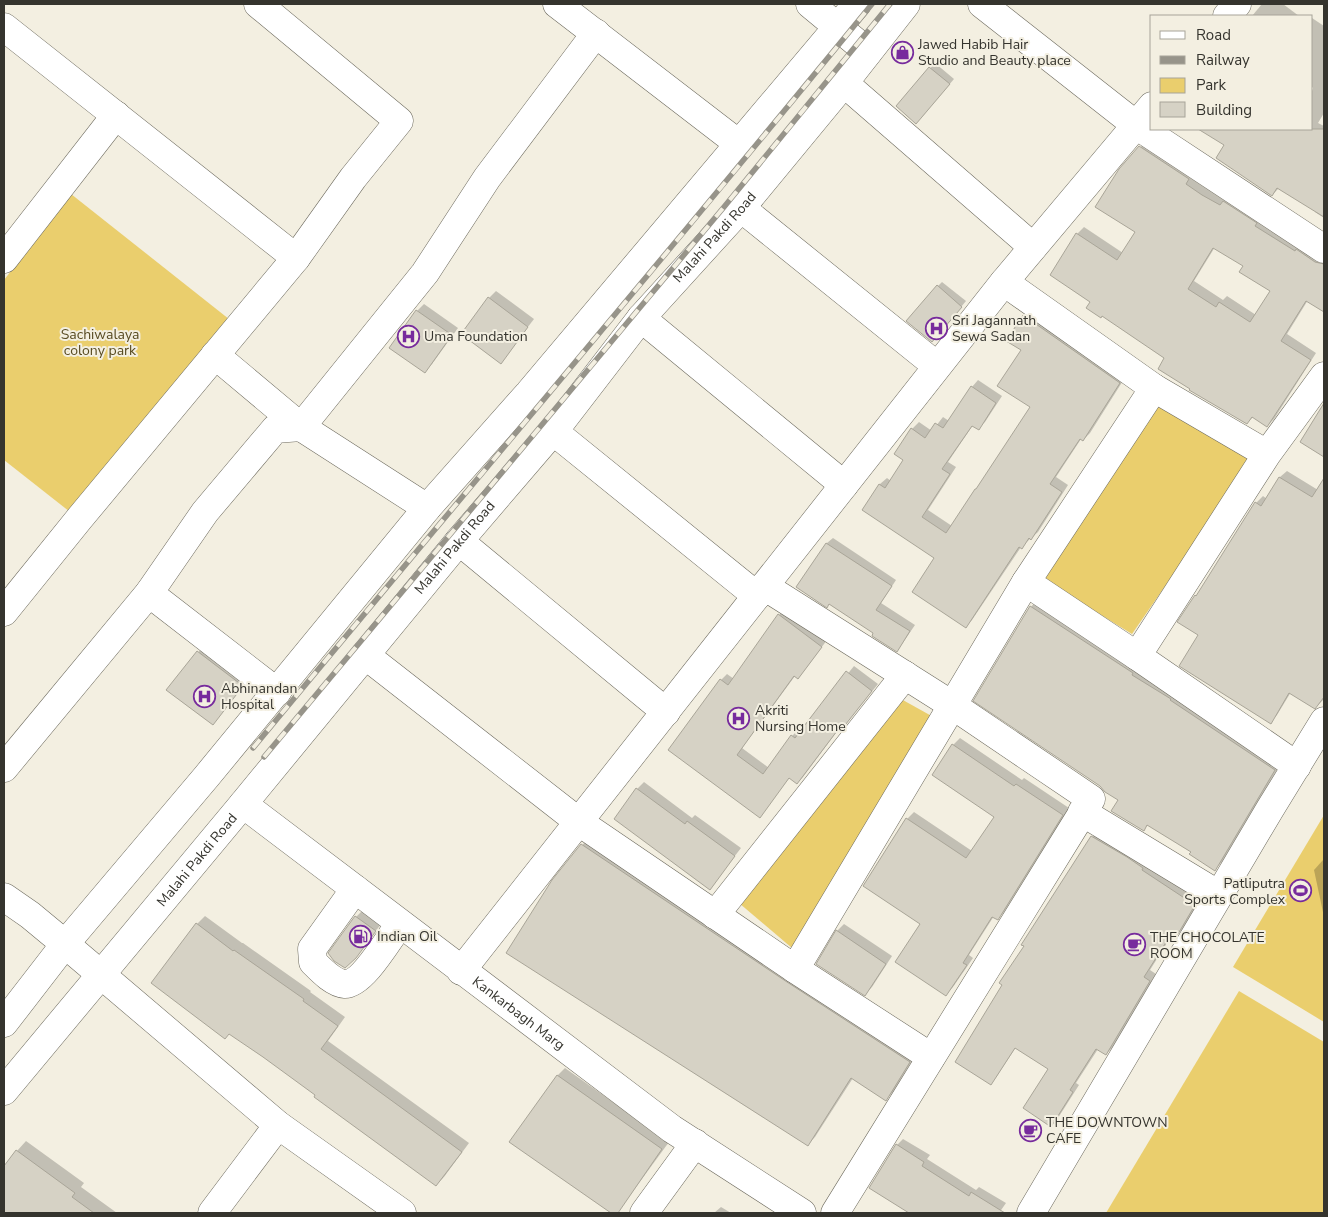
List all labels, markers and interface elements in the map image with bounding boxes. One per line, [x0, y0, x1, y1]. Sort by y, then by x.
legend [1150, 15, 1313, 130]
text: Road [1196, 25, 1231, 45]
place label: Jawed Habib Hair Studio and Beauty place [917, 35, 1071, 70]
shop icon: Jawed Habib Hair Studio and Beauty place [890, 40, 914, 64]
text: Railway [1196, 50, 1250, 70]
text: Park [1196, 75, 1226, 95]
text: Building [1196, 100, 1252, 120]
street label: Malahi Pakdi Road [668, 188, 760, 287]
place label: Sri Jagannath Sewa Sadan [952, 311, 1036, 346]
hospital icon: Sri Jagannath Sewa Sadan [924, 316, 948, 340]
hospital icon: Uma Foundation [396, 324, 420, 348]
park label: Sachiwalaya colony park [61, 325, 139, 360]
place label: Uma Foundation [424, 327, 528, 346]
street label: Malahi Pakdi Road [410, 497, 499, 598]
place label: Abhinandan Hospital [221, 679, 297, 714]
hospital icon: Abhinandan Hospital [193, 684, 217, 708]
place label: Akriti Nursing Home [755, 701, 846, 736]
hospital icon: Akriti Nursing Home [727, 706, 751, 730]
street label: Malahi Pakdi Road [152, 809, 241, 910]
place label: Patliputra Sports Complex [1184, 874, 1286, 909]
sports icon: Patliputra Sports Complex [1289, 879, 1313, 903]
fuel station icon: Indian Oil [349, 924, 373, 948]
place label: Indian Oil [377, 927, 438, 946]
place label: THE CHOCOLATE ROOM [1150, 928, 1265, 963]
cafe icon: THE CHOCOLATE ROOM [1122, 933, 1146, 957]
street label: Kankarbagh Marg [469, 972, 569, 1054]
place label: THE DOWNTOWN CAFE [1046, 1113, 1168, 1148]
cafe icon: THE DOWNTOWN CAFE [1018, 1118, 1042, 1142]

